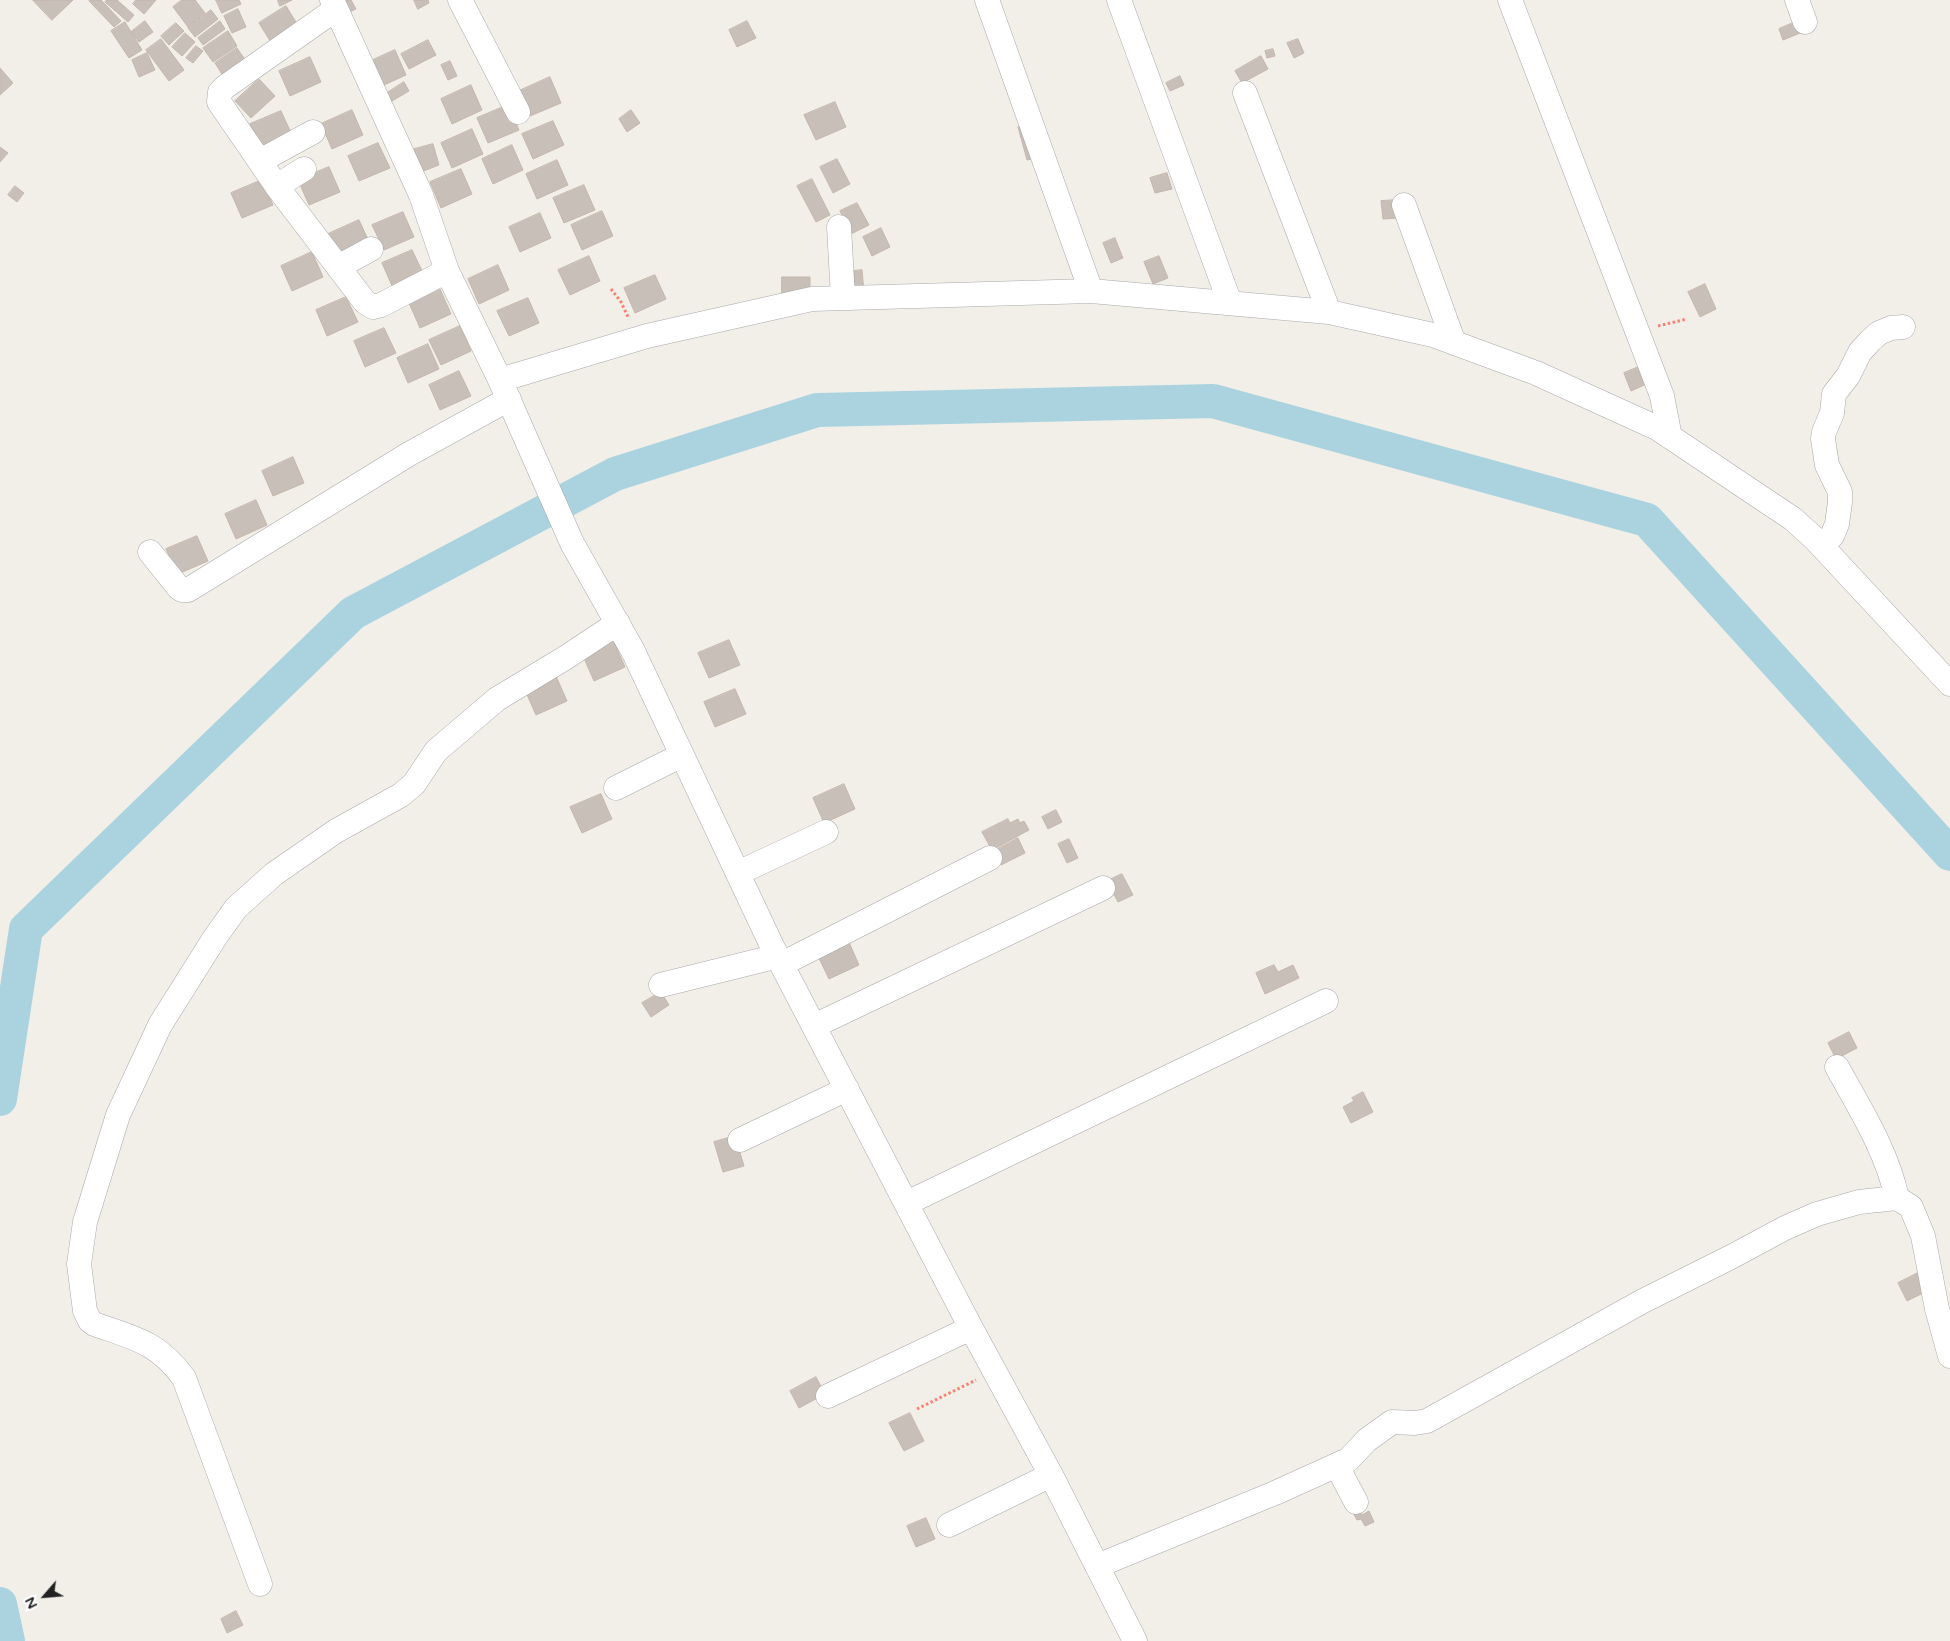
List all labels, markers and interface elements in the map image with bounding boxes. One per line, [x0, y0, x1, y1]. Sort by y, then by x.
north arrow [20, 1571, 70, 1621]
text: N [21, 1594, 41, 1612]

